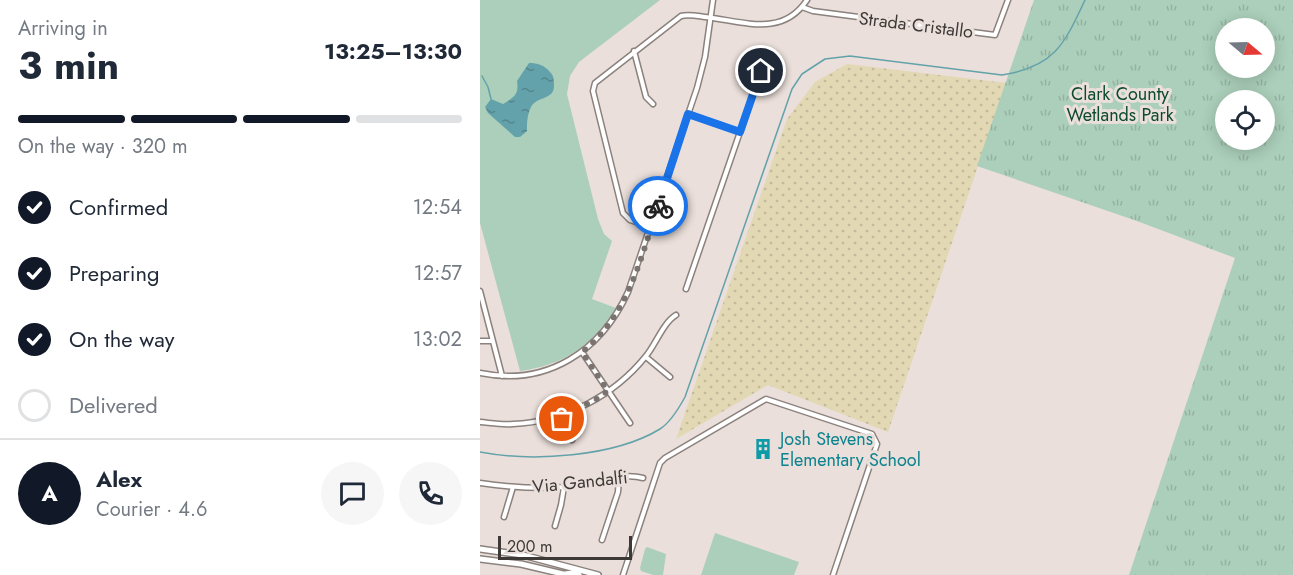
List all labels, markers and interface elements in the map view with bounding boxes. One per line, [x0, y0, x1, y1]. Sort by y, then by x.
street label: Strada Cristallo [857, 5, 975, 45]
text: Arriving in [18, 14, 108, 43]
north arrow [1215, 18, 1275, 78]
map controls [1215, 18, 1275, 150]
text: 13:25–13:30 [324, 35, 462, 67]
text: 3 min [18, 37, 119, 94]
pin [735, 45, 786, 96]
icon: home [744, 54, 777, 87]
park label: Clark County Wetlands Park [1066, 81, 1174, 128]
button: locate [1215, 90, 1275, 150]
text: On the way · 320 m [18, 132, 188, 161]
courier [628, 176, 688, 236]
icon: bike [642, 190, 675, 223]
icon: check [18, 191, 51, 224]
text: Confirmed [69, 191, 168, 223]
text: 12:54 [413, 193, 462, 222]
icon: check [18, 257, 51, 290]
text: Preparing [69, 257, 160, 289]
text: 12:57 [414, 259, 462, 288]
icon: check [18, 323, 51, 356]
text: On the way [69, 323, 174, 355]
text: 13:02 [413, 325, 462, 354]
text: Delivered [69, 389, 158, 421]
pin [536, 393, 587, 444]
icon: bag [545, 402, 578, 435]
place label: Josh Stevens Elementary School [778, 426, 921, 473]
building icon: Josh Stevens Elementary School [751, 437, 775, 461]
button: chat [321, 462, 384, 525]
button: phone [399, 462, 462, 525]
text: Alex [96, 463, 142, 495]
street label: Via Gandalfi [531, 464, 629, 500]
text: A [41, 477, 58, 509]
text: Courier · 4.6 [96, 495, 208, 524]
scale bar [498, 533, 632, 560]
text: 200 m [507, 535, 553, 558]

